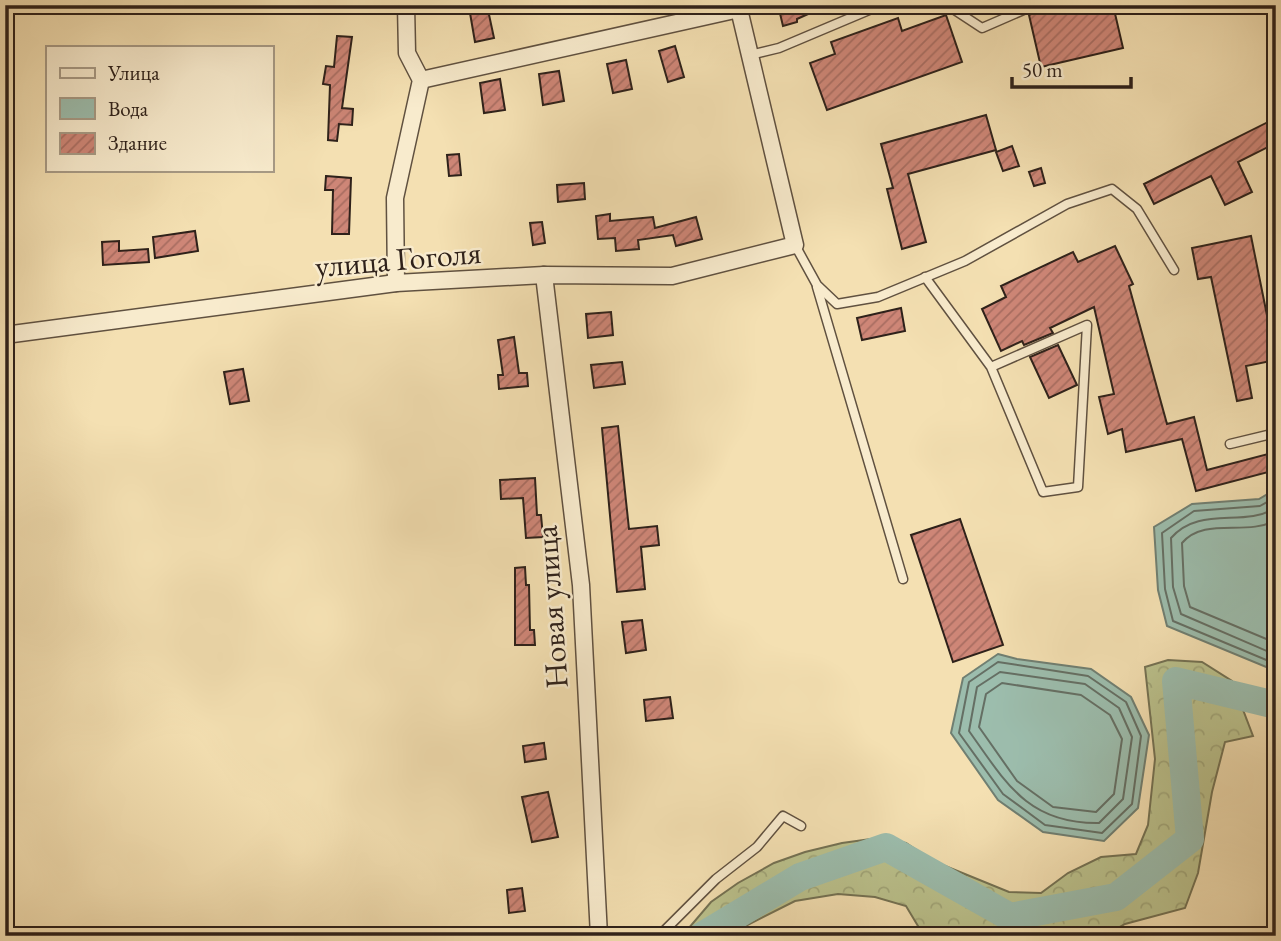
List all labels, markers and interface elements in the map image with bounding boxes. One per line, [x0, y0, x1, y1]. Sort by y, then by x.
legend [46, 46, 273, 172]
scale bar [1012, 46, 1130, 90]
text: 50 m [1022, 56, 1063, 83]
text: Улица [107, 59, 160, 86]
text: Вода [108, 95, 149, 122]
text: Здание [108, 129, 167, 156]
street label: улица Гоголя [313, 231, 483, 287]
street label: Новая улица [524, 524, 578, 690]

